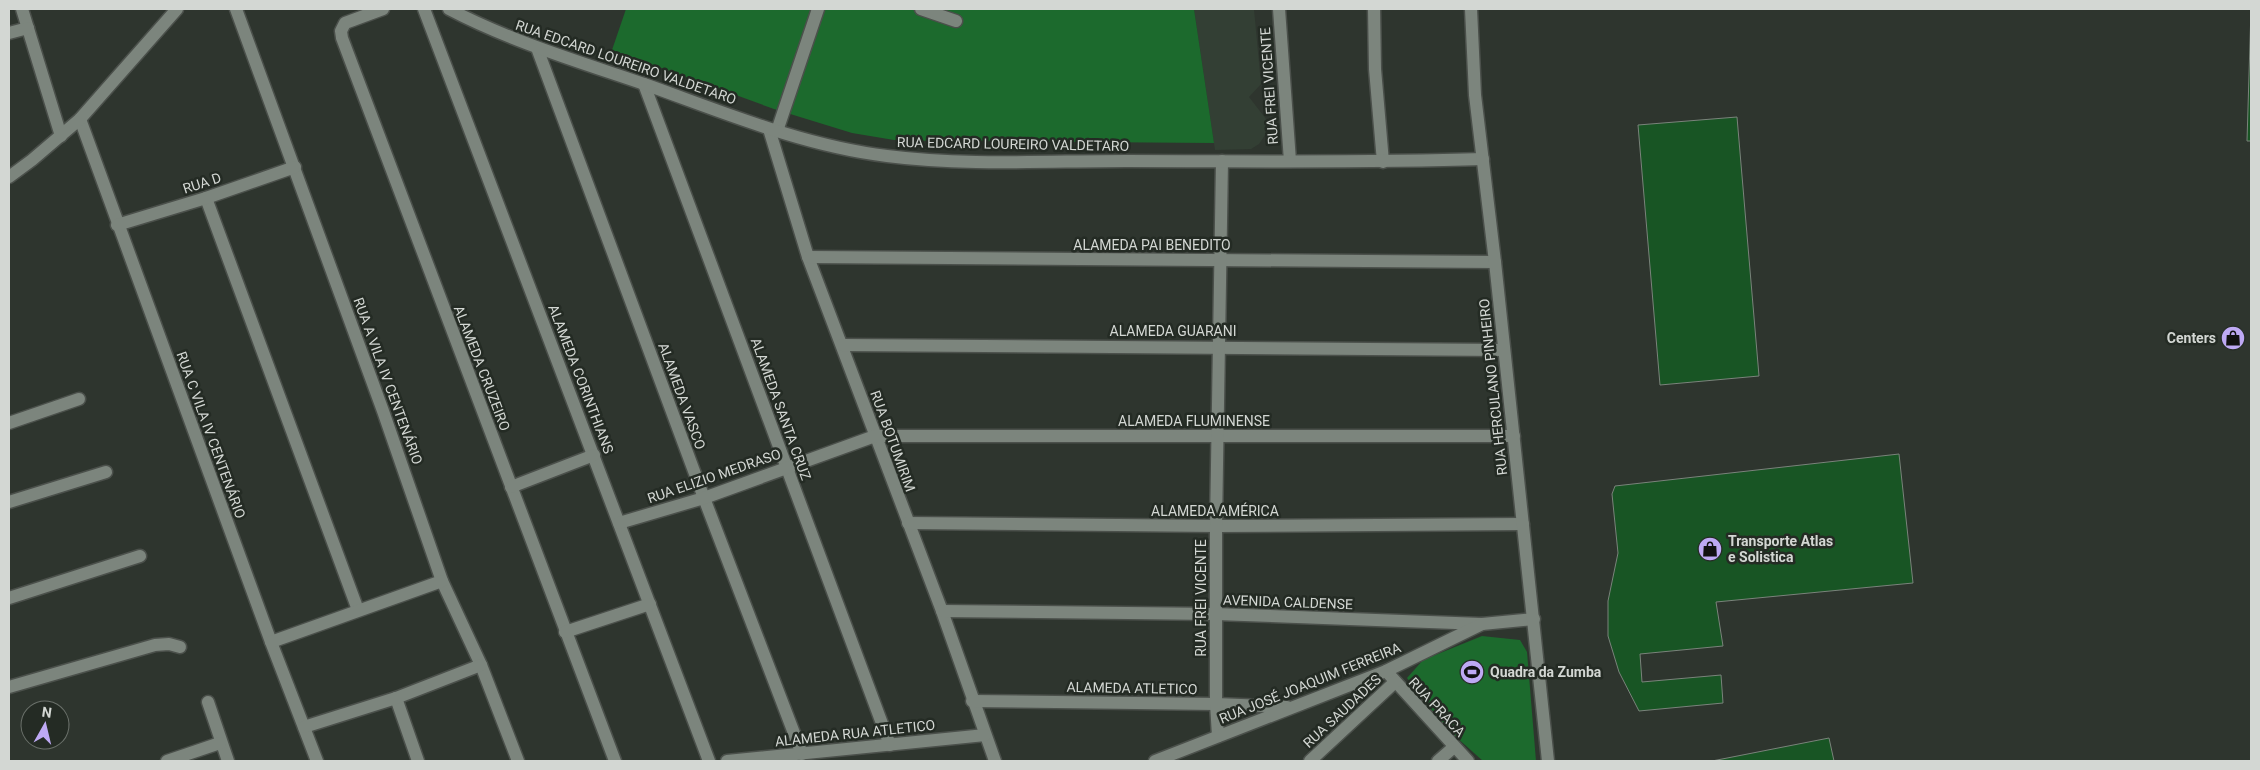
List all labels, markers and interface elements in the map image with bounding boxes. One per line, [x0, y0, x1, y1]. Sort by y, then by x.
street label: RUA EDCARD LOUREIRO VALDETARO [514, 17, 738, 107]
street label: RUA FREI VICENTE [1257, 27, 1281, 145]
street label: RUA EDCARD LOUREIRO VALDETARO [897, 134, 1129, 154]
street label: RUA D [181, 169, 223, 197]
street label: ALAMEDA PAI BENEDITO [1073, 237, 1231, 253]
street label: RUA A VILA IV CENTENÁRIO [350, 295, 427, 467]
street label: RUA HERCULANO PINHEIRO [1476, 298, 1510, 476]
street label: ALAMEDA CORINTHIANS [545, 302, 617, 456]
street label: ALAMEDA CRUZEIRO [451, 303, 513, 433]
street label: ALAMEDA GUARANI [1110, 323, 1236, 339]
shop icon: Centers [2220, 325, 2246, 351]
place label: Centers [2167, 330, 2216, 346]
street label: ALAMEDA SANTA CRUZ [748, 335, 814, 483]
street label: ALAMEDA VASCO [655, 340, 709, 452]
street label: RUA C VILA IV CENTENÁRIO [173, 349, 250, 521]
street label: RUA BOTUMIRIM [867, 388, 919, 494]
street label: ALAMEDA FLUMINENSE [1118, 413, 1270, 429]
street label: RUA ELIZIO MEDRASO [645, 446, 783, 506]
street label: ALAMEDA AMÉRICA [1151, 502, 1279, 519]
place label: Transporte Atlas e Solistica [1728, 533, 1833, 565]
shop icon: Transporte Atlas e Solistica [1697, 536, 1723, 562]
street label: RUA FREI VICENTE [1193, 539, 1209, 657]
street label: AVENIDA CALDENSE [1223, 592, 1353, 612]
street label: RUA JOSÉ JOAQUIM FERREIRA [1217, 638, 1403, 727]
sports icon: Quadra da Zumba [1459, 659, 1485, 685]
place label: Quadra da Zumba [1490, 664, 1602, 680]
street label: RUA SAUDADES [1300, 671, 1384, 751]
street label: RUA PRACA [1406, 674, 1468, 740]
street label: ALAMEDA ATLETICO [1066, 679, 1198, 697]
north arrow [20, 700, 70, 750]
text: N [41, 704, 53, 721]
street label: ALAMEDA RUA ATLETICO [774, 717, 936, 749]

